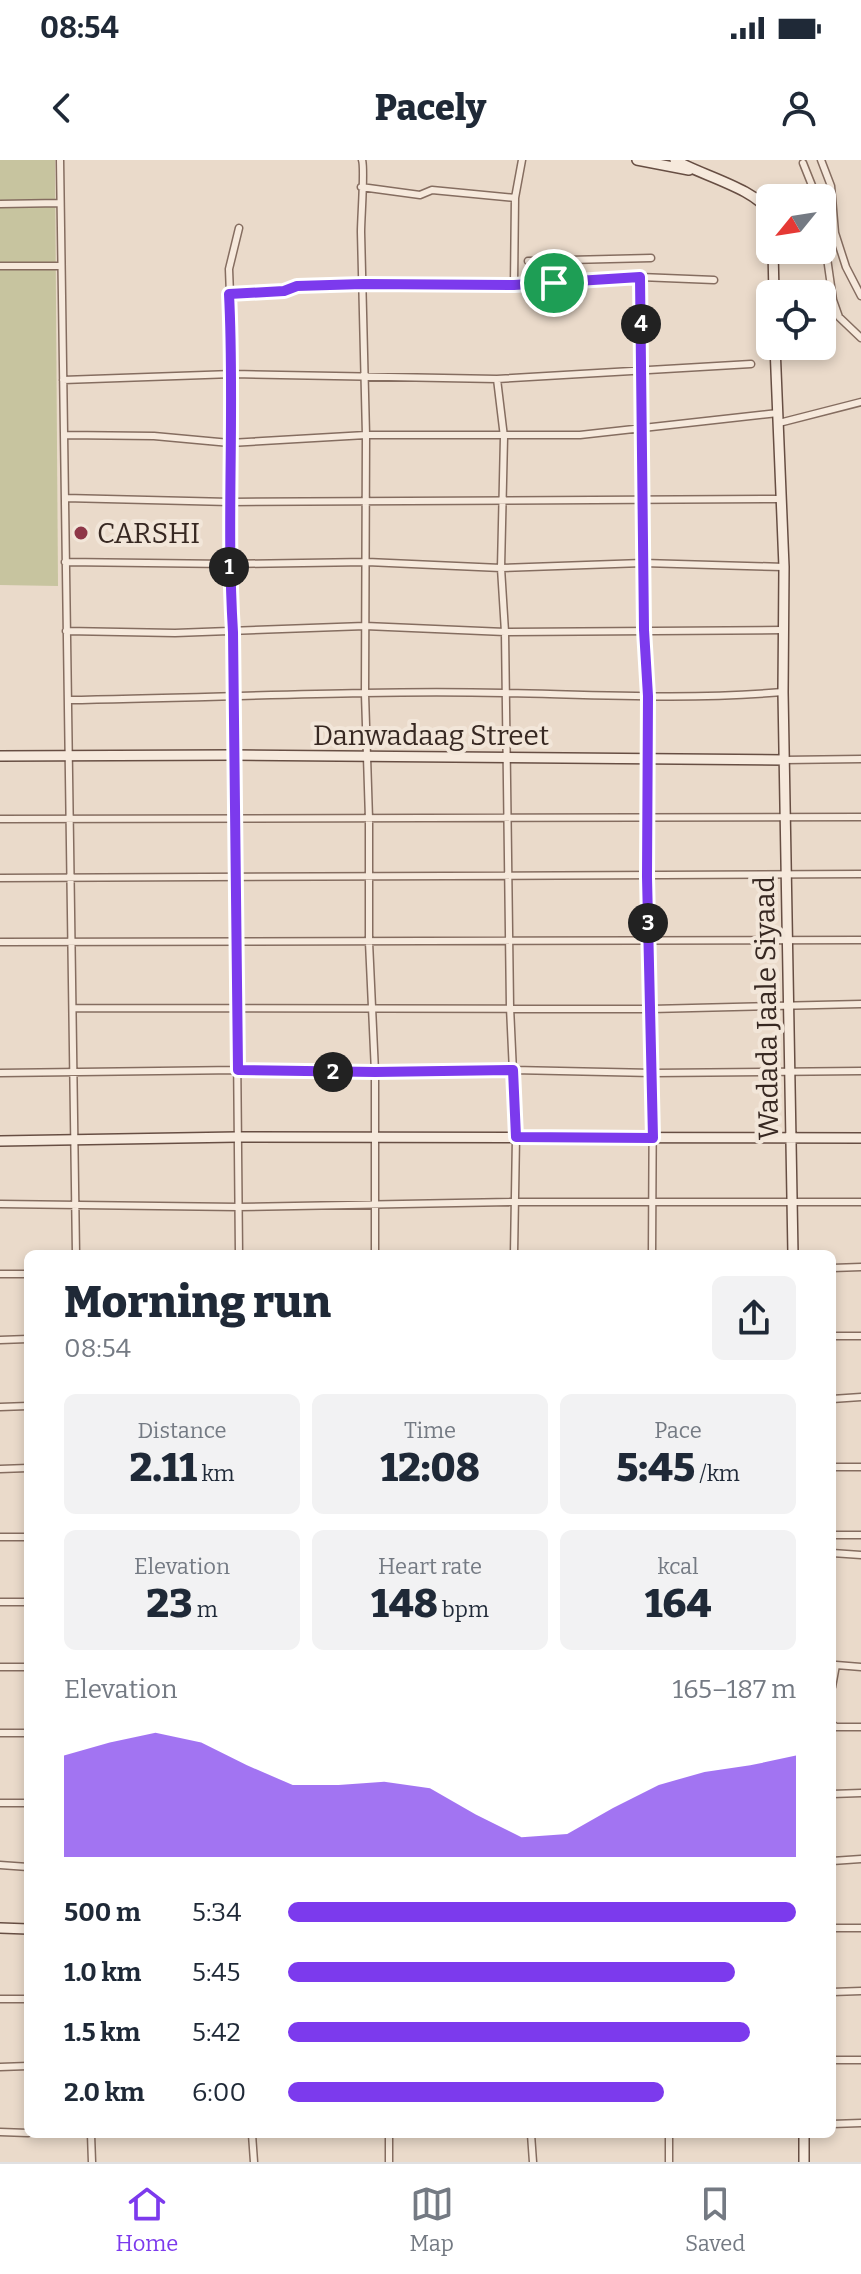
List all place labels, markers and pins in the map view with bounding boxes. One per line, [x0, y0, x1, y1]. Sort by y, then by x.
pin [520, 249, 588, 317]
pin: 4 [621, 304, 661, 344]
place label: CARSHI [97, 517, 200, 550]
marker: CARSHI [72, 524, 90, 542]
pin: 1 [209, 547, 249, 587]
pin: 3 [628, 903, 668, 943]
pin: 2 [313, 1052, 353, 1092]

